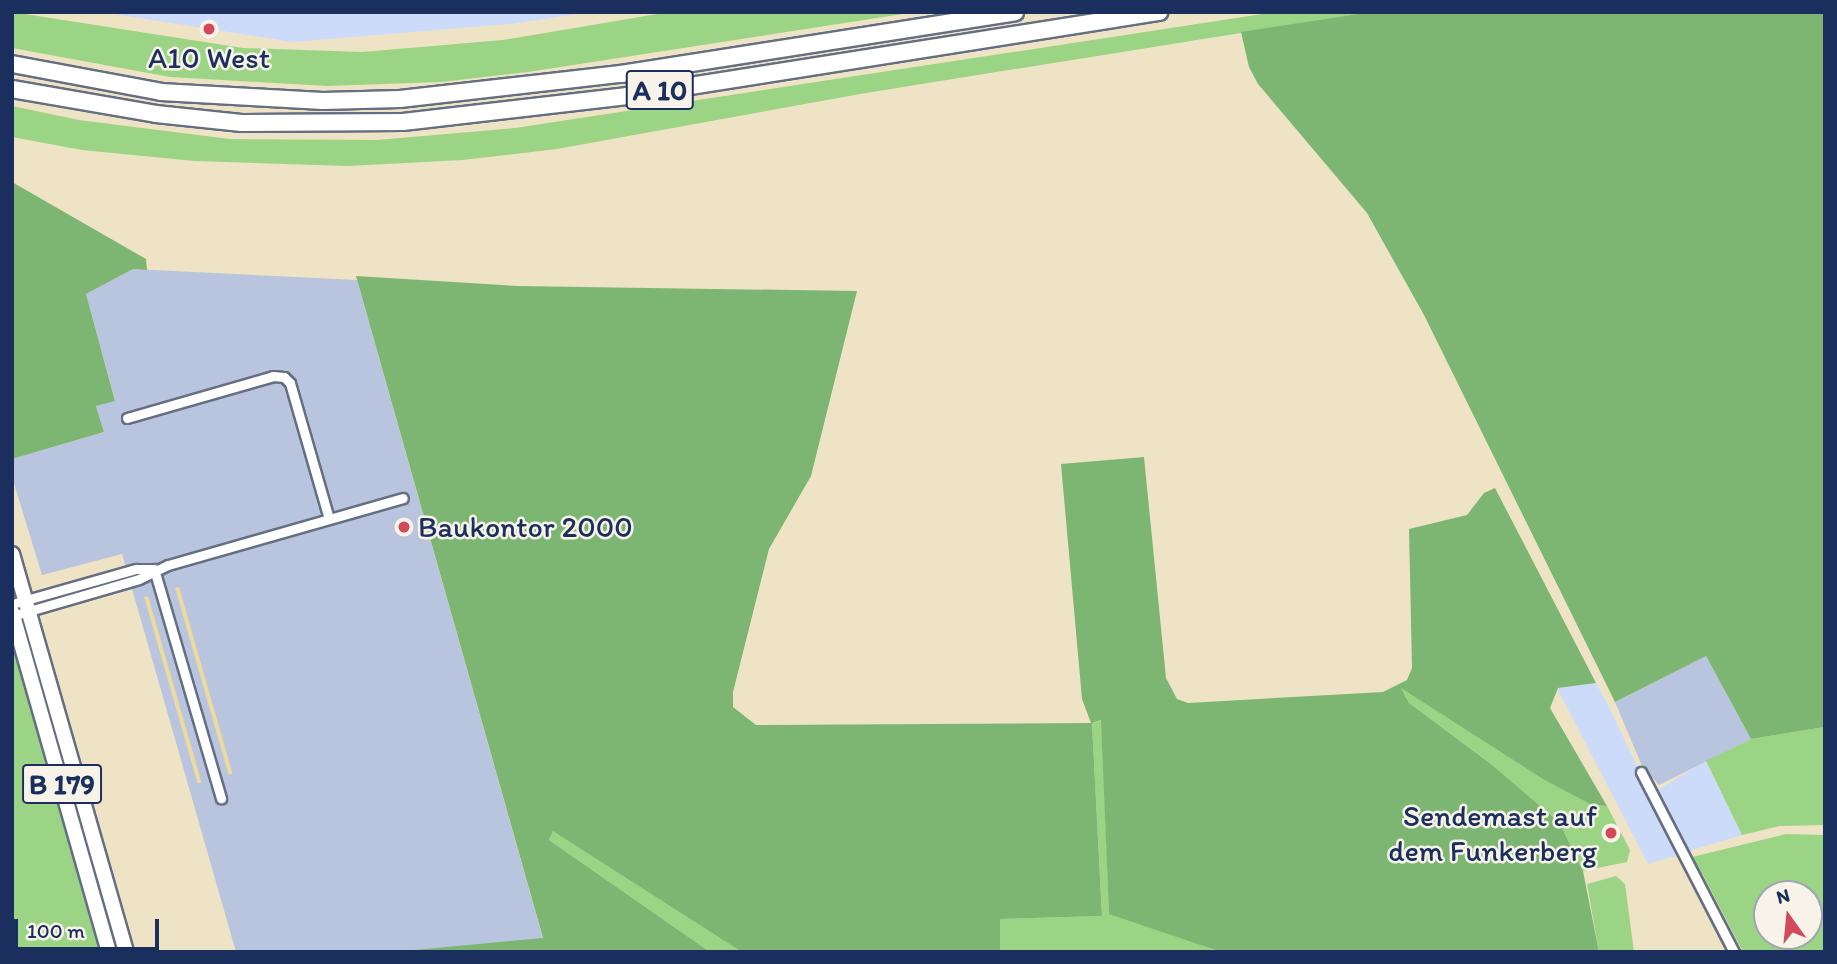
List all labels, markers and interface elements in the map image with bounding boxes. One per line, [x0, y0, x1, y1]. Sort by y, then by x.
marker: A10 West [201, 21, 217, 37]
place label: A10 West [148, 40, 270, 76]
road number: A 10 [625, 66, 695, 114]
place label: Baukontor 2000 [418, 509, 633, 545]
marker: Baukontor 2000 [396, 519, 412, 535]
road number: B 179 [22, 760, 102, 808]
place label: Sendemast auf dem Funkerberg [1389, 798, 1597, 868]
marker: Sendemast auf dem Funkerberg [1603, 825, 1619, 841]
north arrow [1753, 880, 1823, 950]
text: N [1774, 883, 1792, 909]
scale bar [18, 904, 163, 948]
text: 100 m [27, 918, 85, 943]

